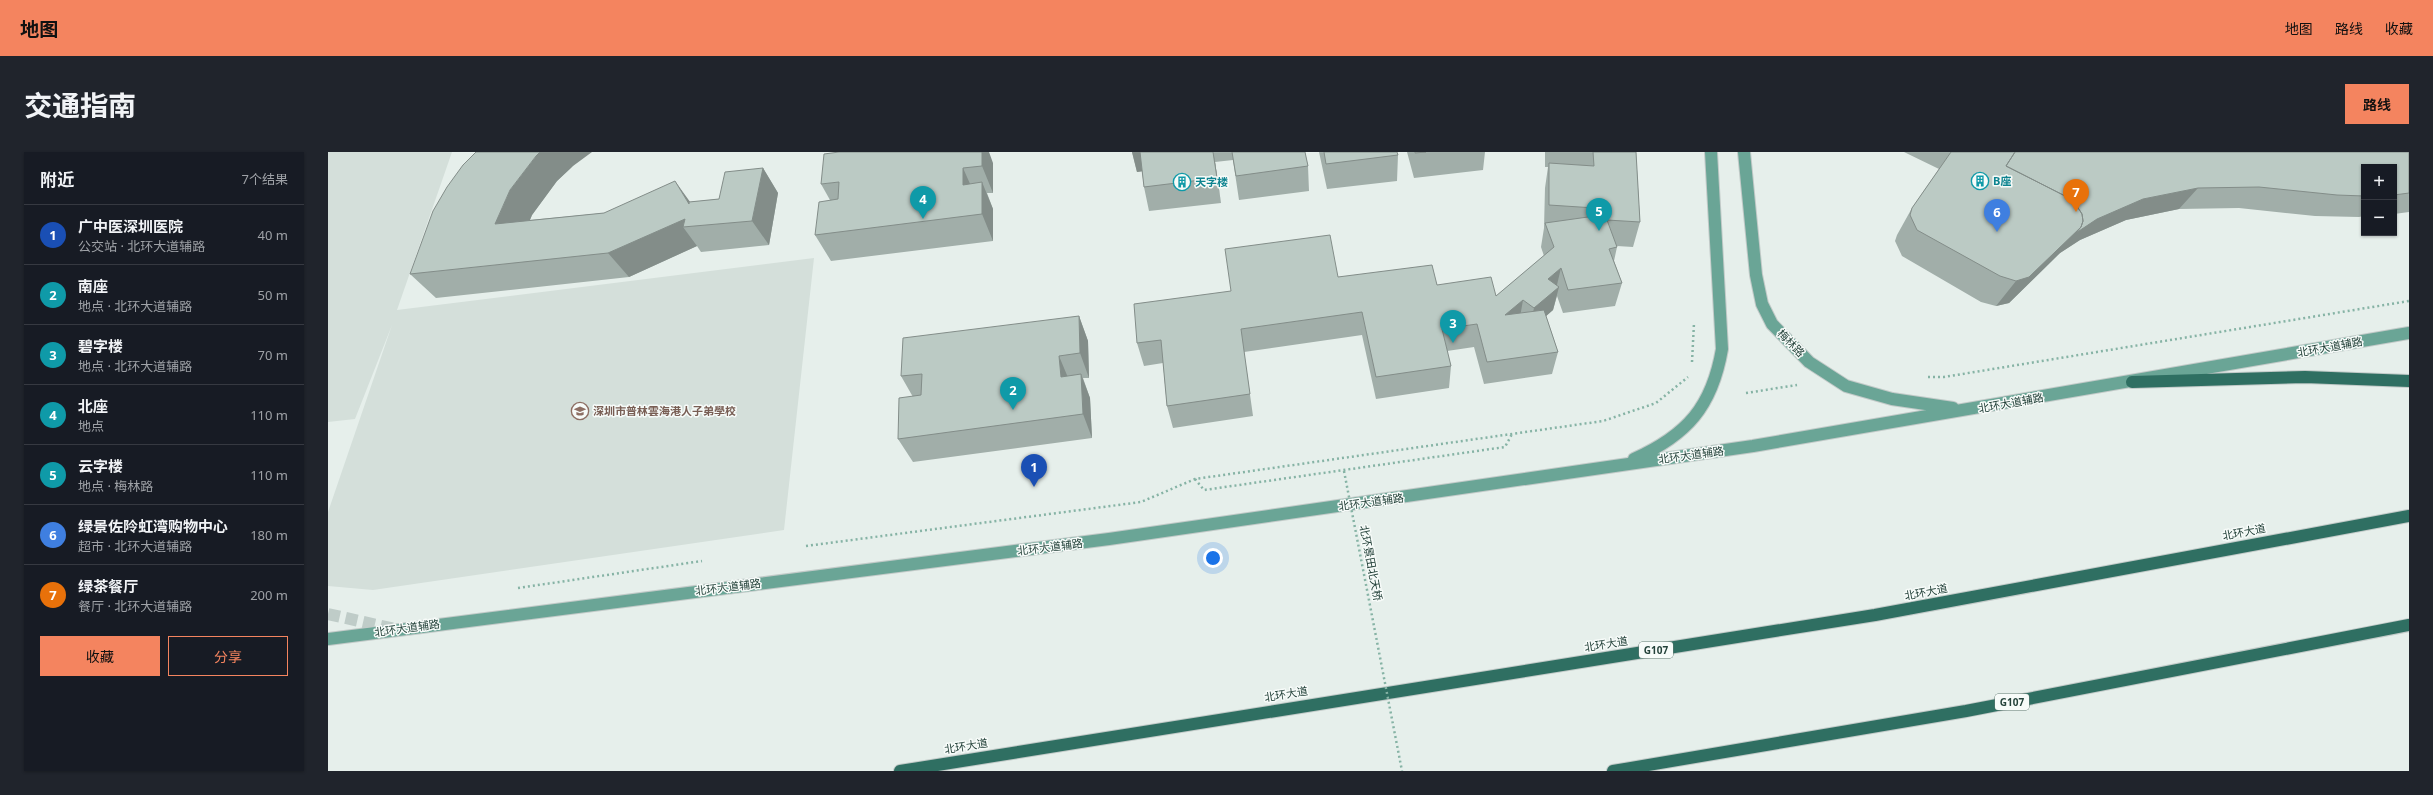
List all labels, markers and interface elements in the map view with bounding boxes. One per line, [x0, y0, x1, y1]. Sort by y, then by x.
text: 地图 [20, 16, 58, 42]
text: 地图 [2285, 19, 2313, 38]
text: 路线 [2335, 19, 2363, 38]
text: 收藏 [2385, 19, 2413, 38]
button: 路线 [2345, 84, 2409, 124]
text: 交通指南 [24, 86, 136, 124]
map controls [2361, 164, 2397, 236]
button: + [2361, 164, 2397, 200]
text: 附近 [40, 168, 74, 191]
text: 7个结果 [242, 170, 288, 188]
building icon: B座 [1970, 171, 1990, 191]
building icon: 天字楼 [1172, 172, 1192, 192]
place label: B座 [1993, 173, 2011, 188]
place label: 天字楼 [1195, 174, 1228, 189]
pin: 7 [2063, 179, 2089, 212]
pin: 4 [910, 186, 936, 219]
pin: 5 [1586, 198, 1612, 231]
pin: 6 [1984, 199, 2010, 232]
button: − [2361, 200, 2397, 236]
text: 广中医深圳医院 [78, 216, 183, 236]
text: 1 [49, 226, 57, 244]
text: 40 m [258, 226, 288, 244]
text: 公交站 · 北环大道辅路 [78, 237, 205, 255]
text: 南座 [78, 276, 108, 296]
text: 2 [49, 286, 57, 304]
text: 50 m [258, 286, 288, 304]
text: 地点 · 北环大道辅路 [78, 297, 192, 315]
pin: 3 [1440, 310, 1466, 343]
street label: 梅林路 [1775, 326, 1808, 360]
street label: 北环大道辅路 [2296, 333, 2364, 360]
text: 碧字楼 [78, 336, 123, 356]
text: 3 [49, 346, 57, 364]
text: 70 m [258, 346, 288, 364]
text: 地点 · 北环大道辅路 [78, 357, 192, 375]
pin: 2 [1000, 377, 1026, 410]
street label: 北环大道辅路 [1977, 389, 2045, 416]
text: 北座 [78, 396, 108, 416]
school or university icon: 深圳市普林雲海港人子弟學校 [570, 401, 590, 421]
place label: 深圳市普林雲海港人子弟學校 [593, 403, 736, 418]
text: 4 [49, 406, 57, 424]
text: 110 m [250, 406, 288, 424]
text: 地点 [78, 417, 104, 435]
street label: 北环大道辅路 [1657, 442, 1725, 467]
pin: 1 [1021, 454, 1047, 487]
text: 云字楼 [78, 456, 123, 476]
text: 5 [49, 466, 57, 484]
text: 110 m [250, 466, 288, 484]
text: 地点 · 梅林路 [78, 477, 153, 495]
street label: 北环大道辅路 [1337, 489, 1405, 514]
text: 绿景佐阾虹湾购物中心 [78, 516, 228, 536]
street label: 北环大道 [2221, 520, 2267, 543]
street label: 北环景田北天桥 [1357, 524, 1386, 602]
text: 6 [49, 526, 57, 544]
text: 180 m [250, 526, 288, 544]
street label: 北环大道辅路 [1016, 535, 1084, 558]
text: 超市 · 北环大道辅路 [78, 537, 192, 555]
your location [1203, 548, 1223, 568]
street label: 北环大道辅路 [694, 575, 762, 598]
text: 绿茶餐厅 [78, 576, 138, 596]
street label: 北环大道 [1903, 580, 1949, 603]
text: 7 [49, 586, 57, 604]
text: 200 m [250, 586, 288, 604]
text: 餐厅 · 北环大道辅路 [78, 597, 192, 615]
street label: 北环大道辅路 [373, 615, 441, 640]
street label: 北环大道 [1583, 633, 1629, 654]
button: 收藏 [40, 636, 160, 676]
button: 分享 [168, 636, 288, 676]
road number: G107 [1639, 642, 1673, 658]
street label: 北环大道 [1263, 683, 1309, 704]
road number: G107 [1995, 694, 2029, 710]
street label: 北环大道 [943, 735, 989, 756]

